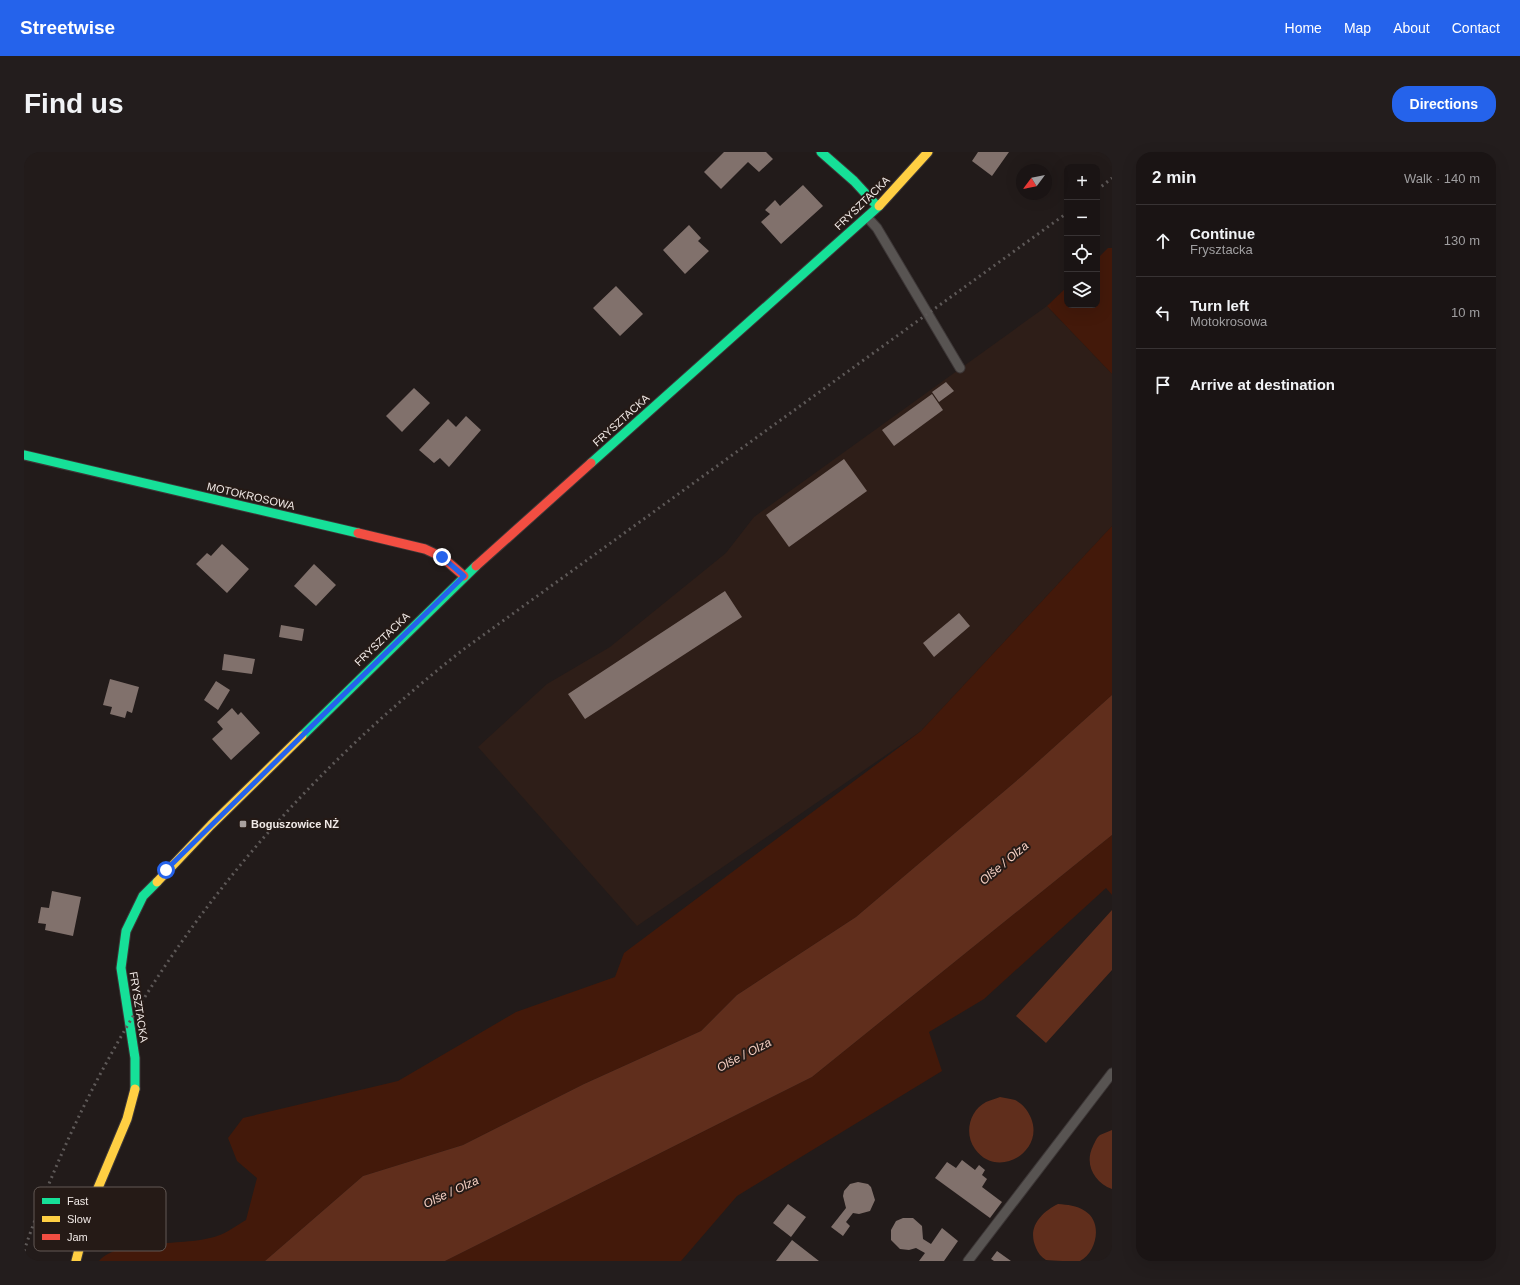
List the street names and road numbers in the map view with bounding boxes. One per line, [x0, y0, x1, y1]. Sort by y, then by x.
street label: FRYSZTACKA [832, 173, 892, 232]
street label: FRYSZTACKA [590, 391, 652, 448]
street label: MOTOKROSOWA [206, 480, 297, 512]
street label: FRYSZTACKA [352, 609, 412, 668]
street label: FRYSZTACKA [127, 971, 151, 1044]

